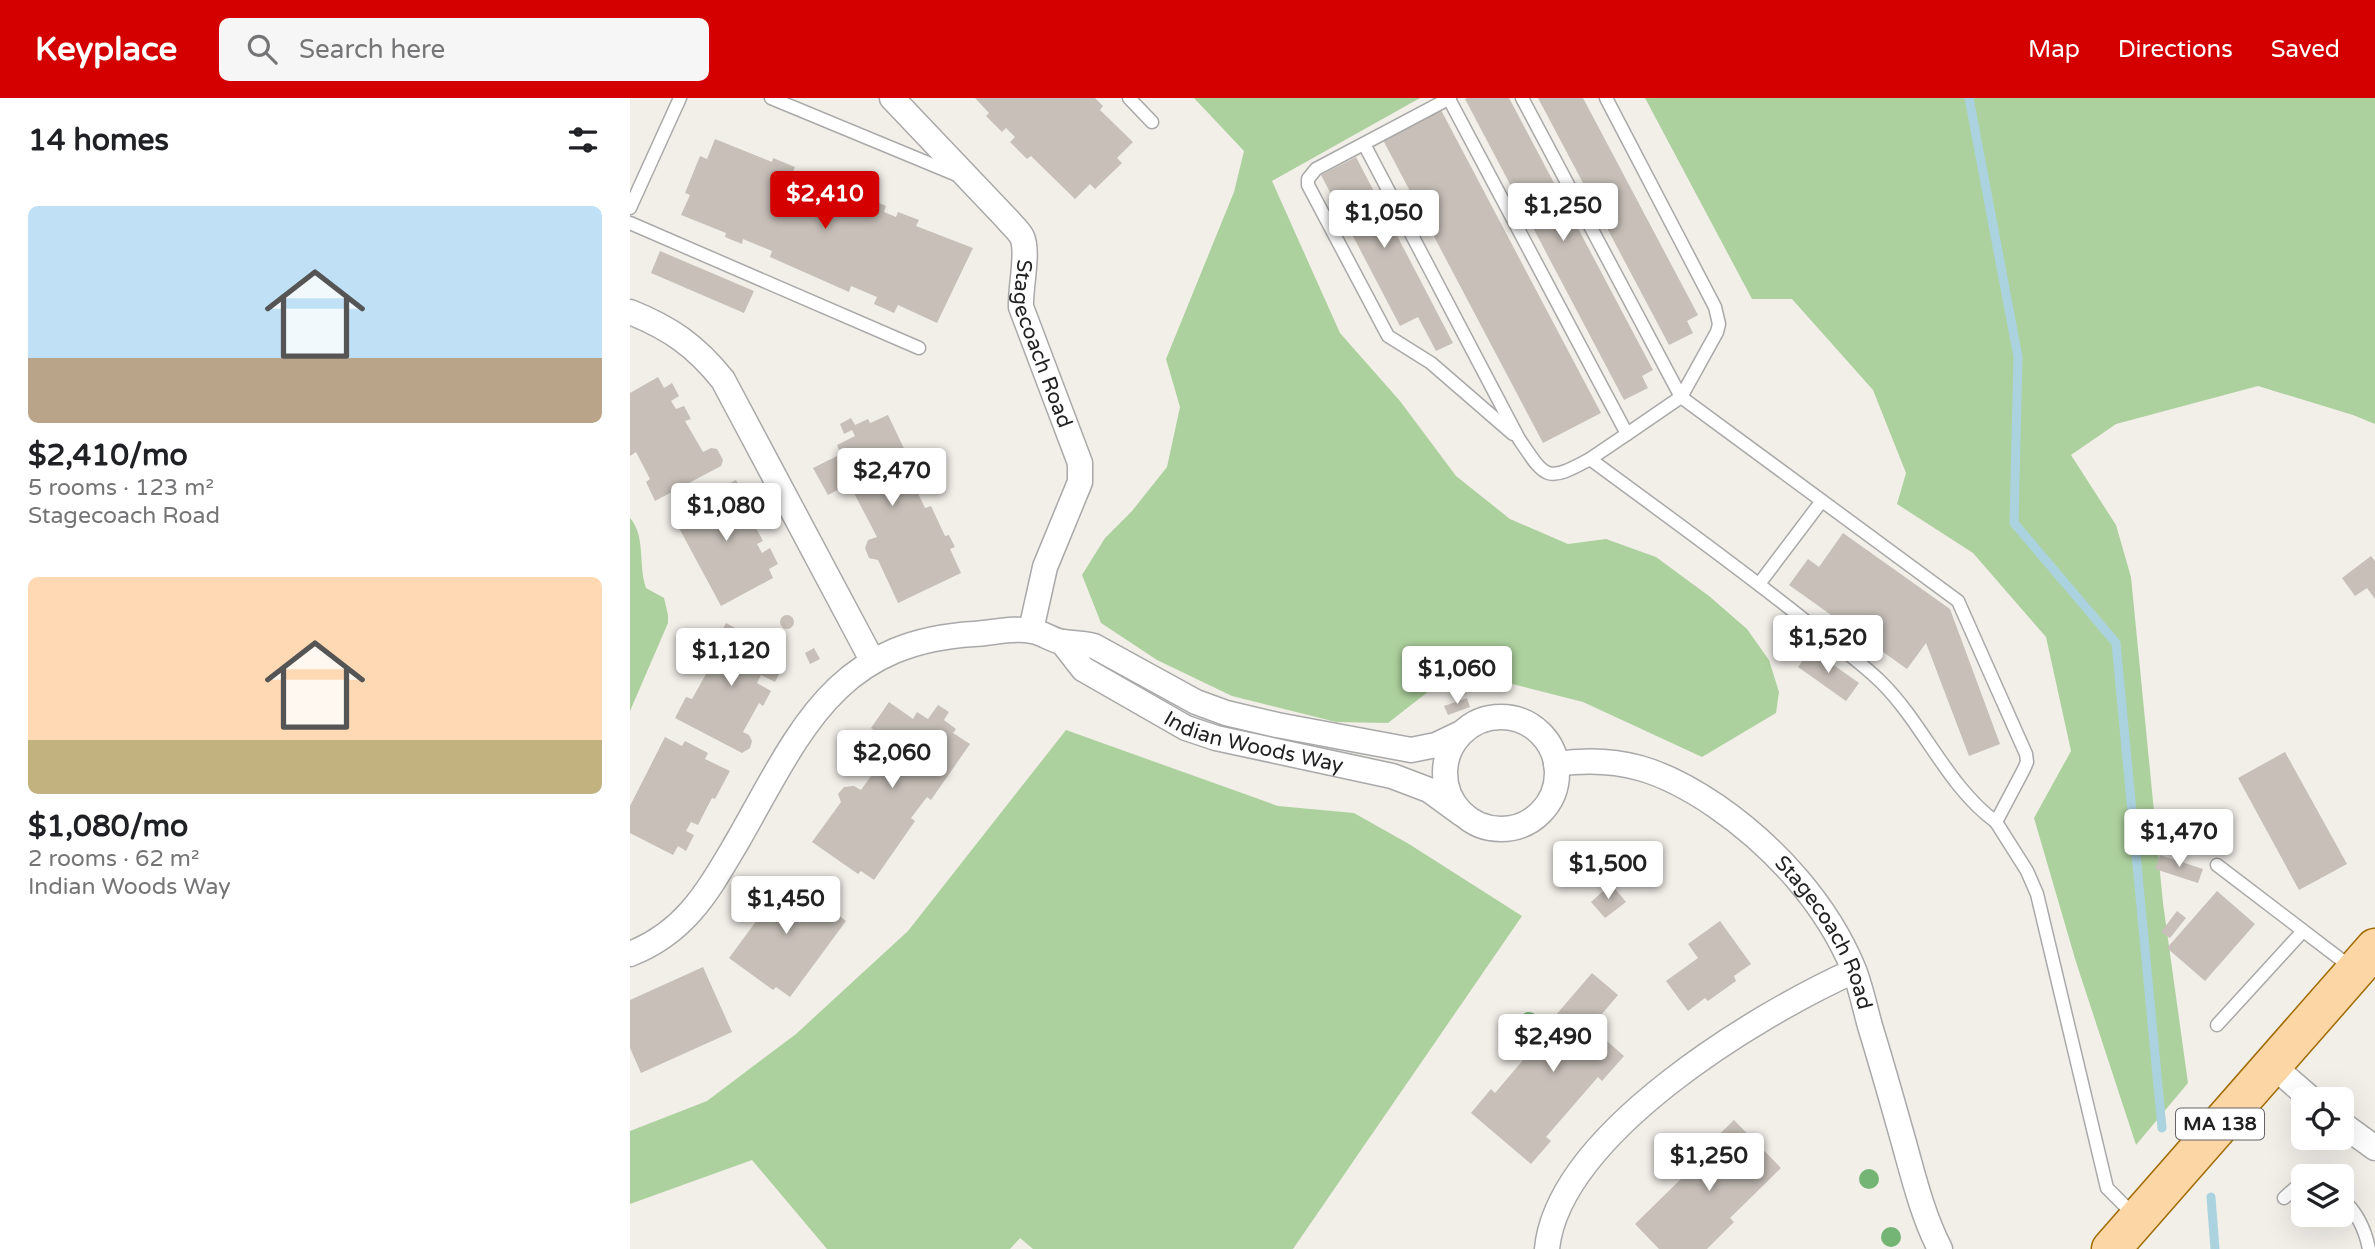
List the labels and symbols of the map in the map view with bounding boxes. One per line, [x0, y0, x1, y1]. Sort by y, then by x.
pin: $2,410 [768, 172, 882, 231]
pin: $1,250 [1506, 184, 1620, 243]
pin: $1,050 [1327, 190, 1441, 250]
street label: Stagecoach Road [1008, 259, 1078, 431]
pin: $2,470 [835, 448, 949, 508]
pin: $1,080 [669, 484, 783, 543]
pin: $1,520 [1771, 616, 1885, 675]
pin: $1,120 [674, 628, 788, 688]
pin: $1,060 [1400, 646, 1514, 706]
street label: Indian Woods Way [1159, 705, 1346, 778]
pin: $2,060 [835, 730, 949, 790]
pin: $1,470 [2122, 810, 2236, 869]
pin: $1,500 [1551, 842, 1665, 901]
street label: Stagecoach Road [1770, 850, 1878, 1012]
pin: $1,450 [729, 876, 843, 936]
pin: $2,490 [1496, 1014, 1610, 1074]
road number: MA 138 [2176, 1108, 2264, 1140]
pin: $1,250 [1652, 1134, 1766, 1193]

